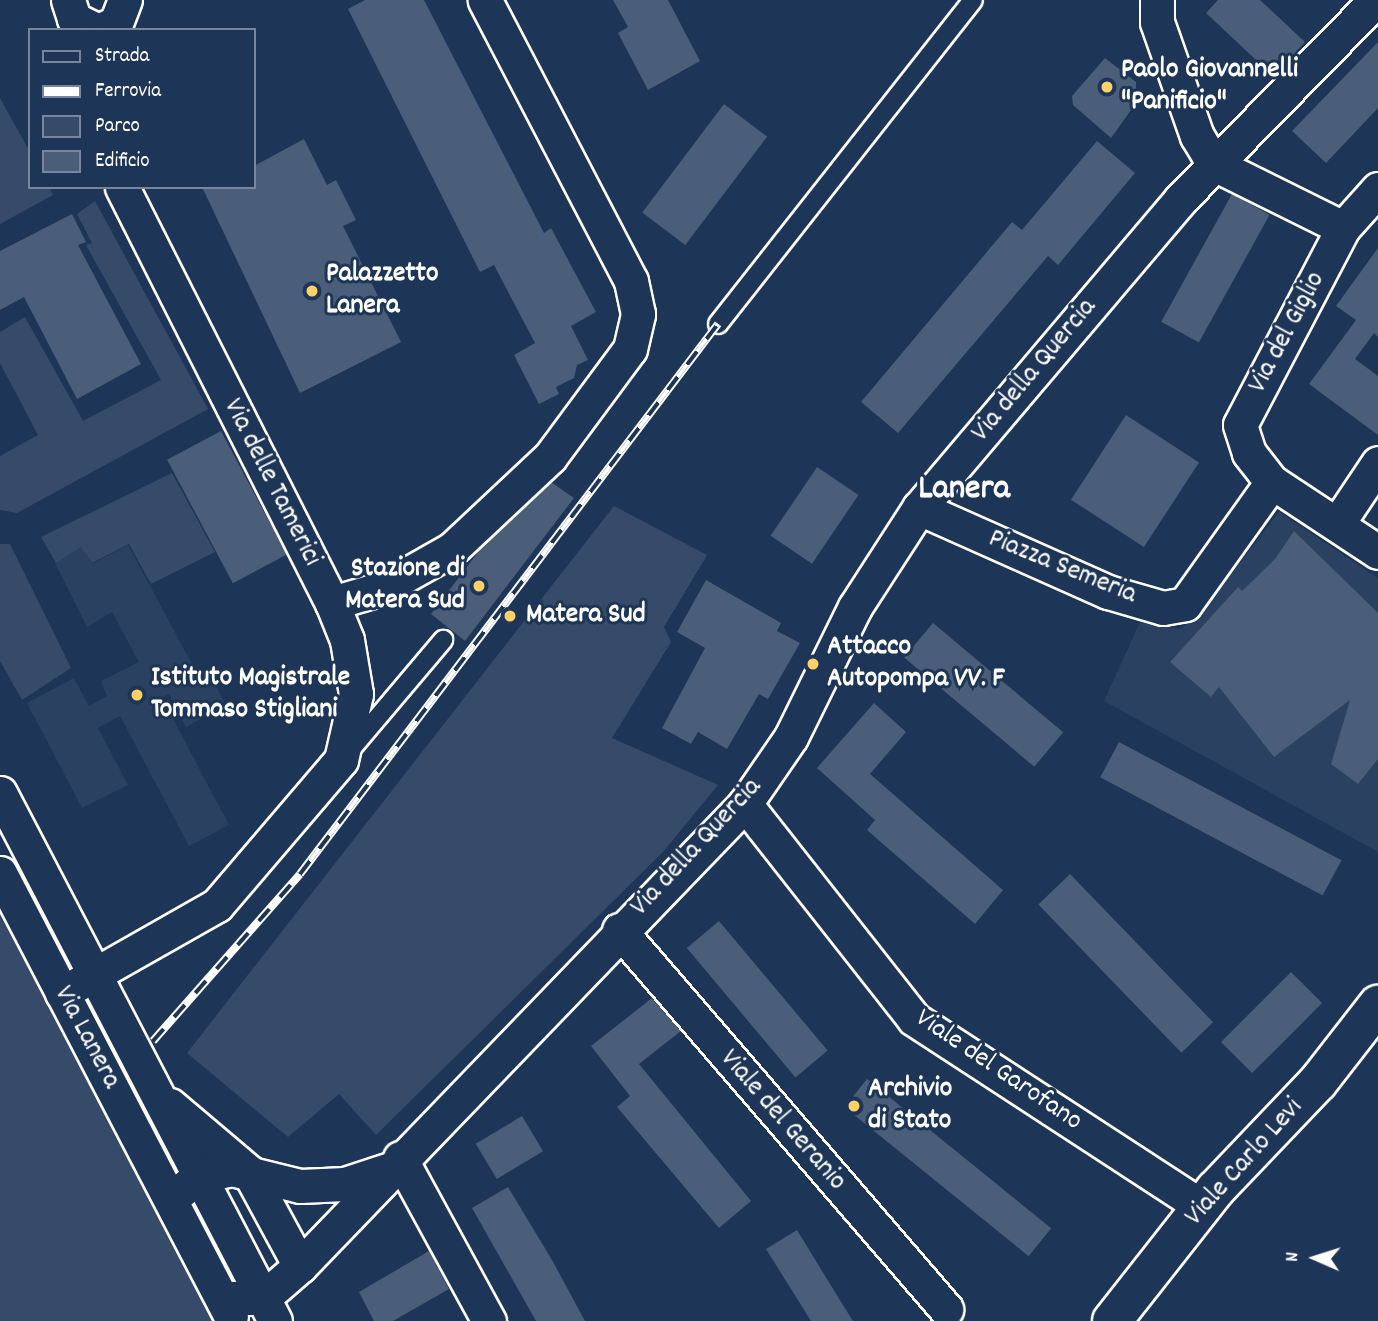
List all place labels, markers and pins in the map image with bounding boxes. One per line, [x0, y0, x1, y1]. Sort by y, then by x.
place label: Paolo Giovannelli "Panificio" [1121, 54, 1298, 120]
marker: Paolo Giovannelli "Panificio" [1099, 79, 1115, 95]
place label: Palazzetto Lanera [326, 258, 438, 324]
marker: Palazzetto Lanera [304, 283, 320, 299]
place label: Stazione di Matera Sud [345, 553, 465, 619]
marker: Stazione di Matera Sud [471, 578, 487, 594]
place label: Matera Sud [526, 599, 646, 633]
marker: Matera Sud [500, 606, 520, 626]
place label: Attacco Autopompa VV. F [827, 631, 1005, 697]
marker: Attacco Autopompa VV. F [805, 656, 821, 672]
place label: Istituto Magistrale Tommaso Stigliani [151, 662, 350, 728]
marker: Istituto Magistrale Tommaso Stigliani [129, 687, 145, 703]
place label: Archivio di Stato [868, 1073, 952, 1139]
marker: Archivio di Stato [846, 1098, 862, 1114]

